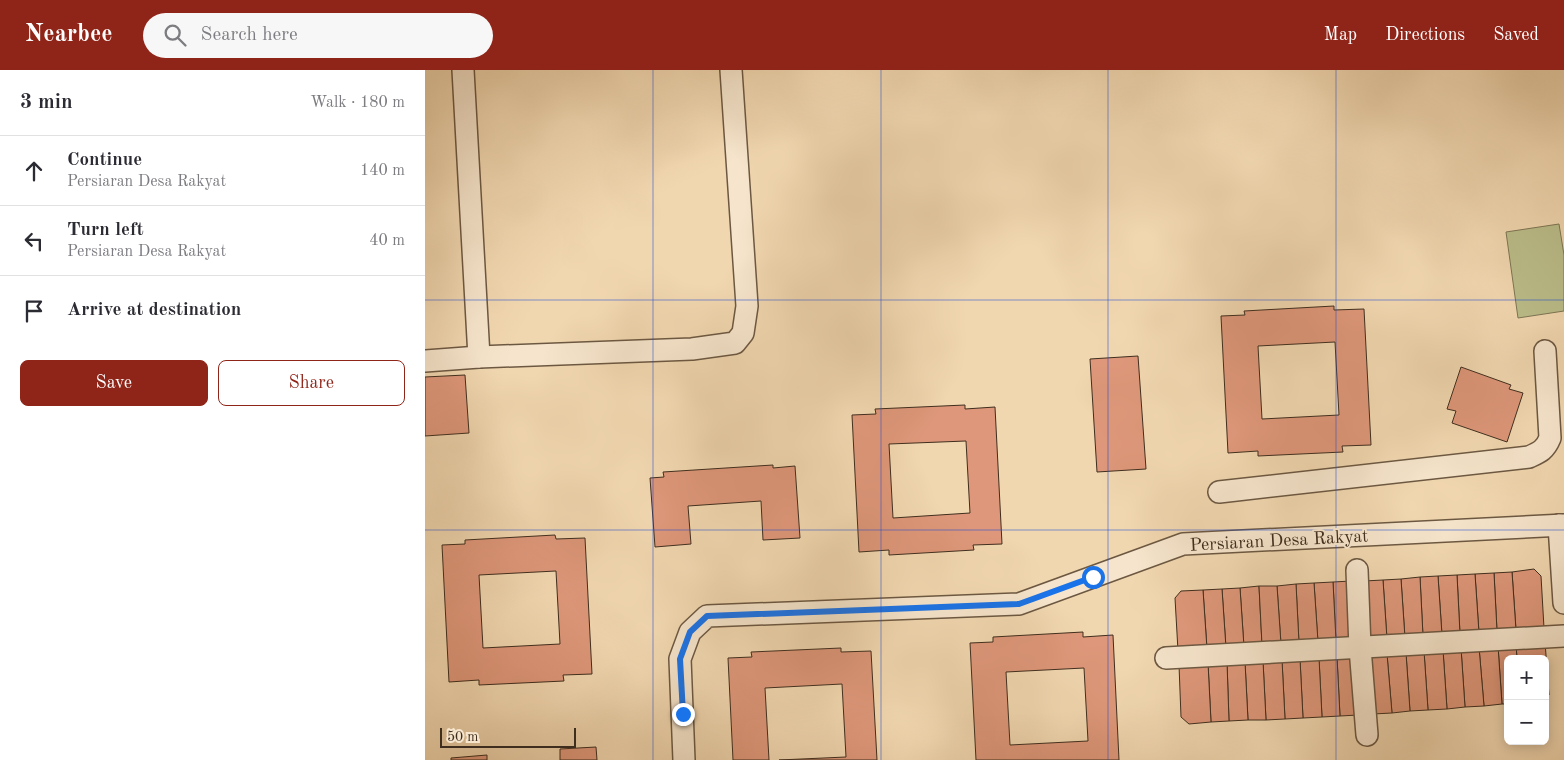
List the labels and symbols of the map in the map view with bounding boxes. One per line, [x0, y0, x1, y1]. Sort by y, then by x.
street label: Persiaran Desa Rakyat [1189, 527, 1369, 555]
route start [1082, 566, 1105, 589]
route end [672, 703, 695, 726]
scale bar [440, 725, 576, 748]

